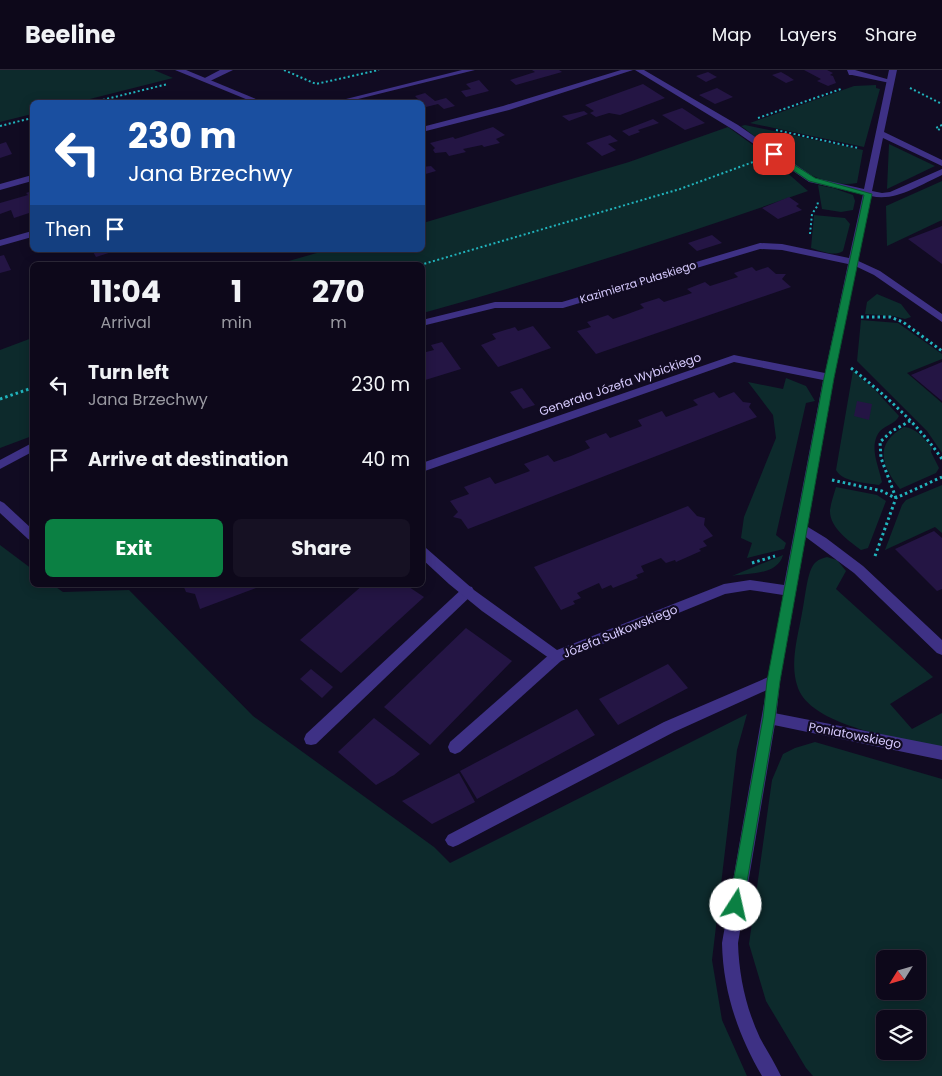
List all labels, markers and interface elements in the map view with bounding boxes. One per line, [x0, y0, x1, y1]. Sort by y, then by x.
text: Beeline [25, 18, 116, 51]
text: Map [712, 22, 752, 47]
text: Layers [780, 22, 837, 47]
text: Share [865, 22, 917, 47]
text: 230 m [128, 111, 236, 160]
icon: left [45, 120, 110, 185]
pin [753, 133, 795, 175]
icon: arrive [760, 140, 788, 168]
text: Jana Brzechwy [128, 158, 293, 189]
icon: arrive [101, 215, 129, 243]
text: Then [45, 216, 91, 243]
street label: Kazimierza Pułaskiego [578, 257, 698, 307]
text: 11:04 [90, 270, 161, 313]
text: 1 [231, 270, 242, 313]
text: 270 [312, 270, 365, 313]
text: Arrival [100, 311, 151, 334]
text: min [221, 311, 252, 334]
text: m [330, 311, 347, 334]
street label: Generała Józefa Wybickiego [537, 348, 704, 420]
text: Turn left [88, 359, 169, 386]
icon: left [45, 371, 73, 399]
text: 230 m [351, 371, 410, 398]
text: Jana Brzechwy [88, 388, 208, 411]
icon: arrive [45, 446, 73, 474]
text: Arrive at destination [88, 446, 289, 473]
text: 40 m [361, 446, 410, 473]
button: Exit [45, 519, 223, 577]
button: Share [233, 519, 410, 577]
street label: Józefa Sułkowskiego [560, 600, 680, 662]
street label: Poniatowskiego [807, 718, 903, 752]
position arrow [709, 878, 761, 930]
north arrow [876, 950, 926, 1000]
map controls [876, 950, 926, 1060]
button: layers [876, 1010, 926, 1060]

